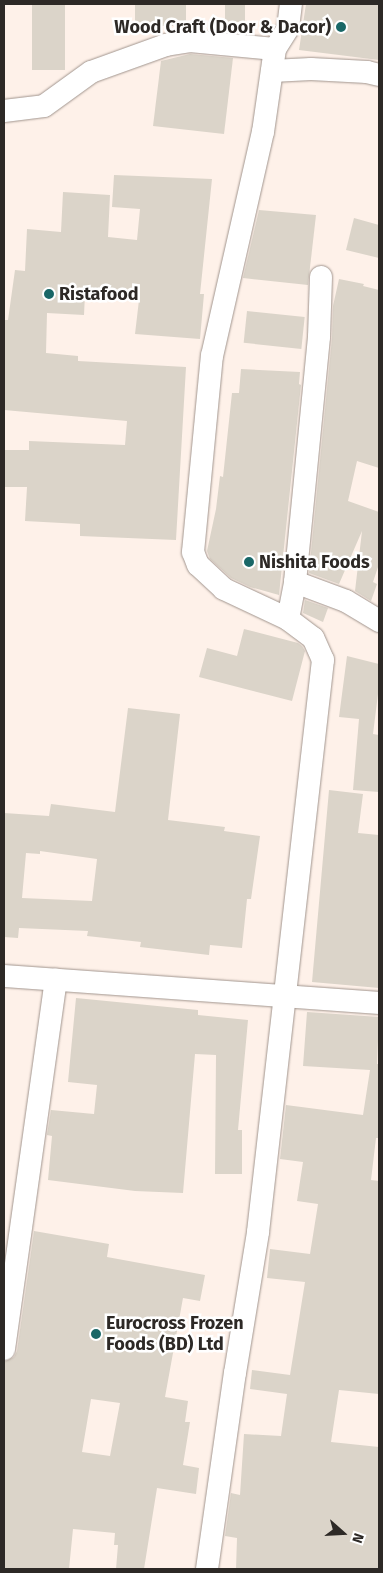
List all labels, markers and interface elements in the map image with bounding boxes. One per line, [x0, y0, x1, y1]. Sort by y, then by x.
place label: Wood Craft (Door & Dacor) [114, 16, 331, 38]
marker: Wood Craft (Door & Dacor) [335, 21, 347, 33]
place label: Ristafood [59, 283, 139, 305]
marker: Ristafood [43, 288, 55, 300]
place label: Nishita Foods [259, 551, 370, 573]
marker: Nishita Foods [243, 556, 255, 568]
place label: Eurocross Frozen Foods (BD) Ltd [106, 1313, 244, 1356]
marker: Eurocross Frozen Foods (BD) Ltd [90, 1328, 102, 1340]
north arrow [318, 1508, 368, 1558]
text: N [348, 1531, 367, 1545]

